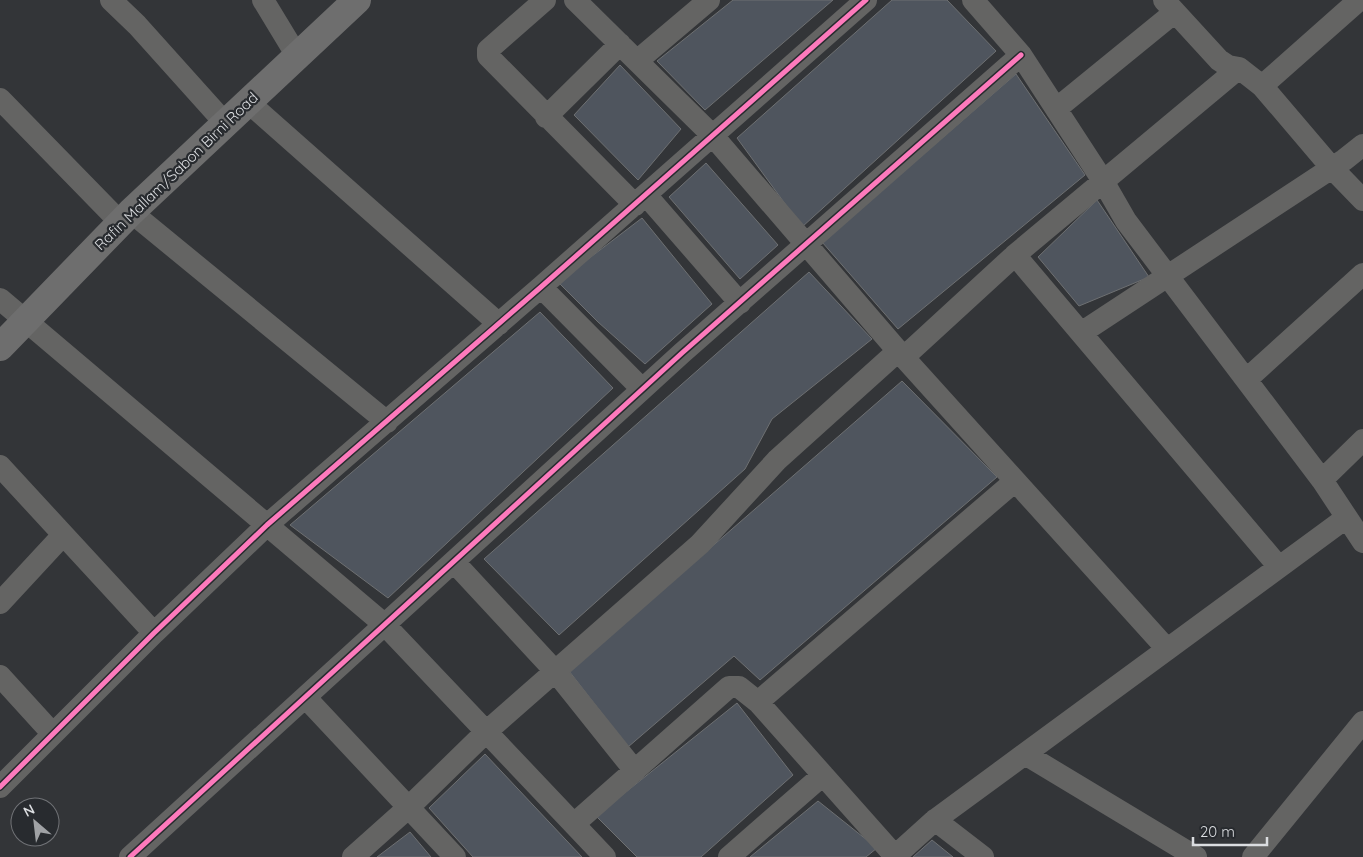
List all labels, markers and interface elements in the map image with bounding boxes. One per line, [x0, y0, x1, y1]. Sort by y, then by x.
street label: Rafin Mallam/Sabon Birni Road [90, 88, 262, 254]
north arrow [10, 797, 60, 847]
text: N [20, 800, 38, 821]
scale bar [1193, 814, 1267, 846]
text: 20 m [1200, 822, 1235, 841]

